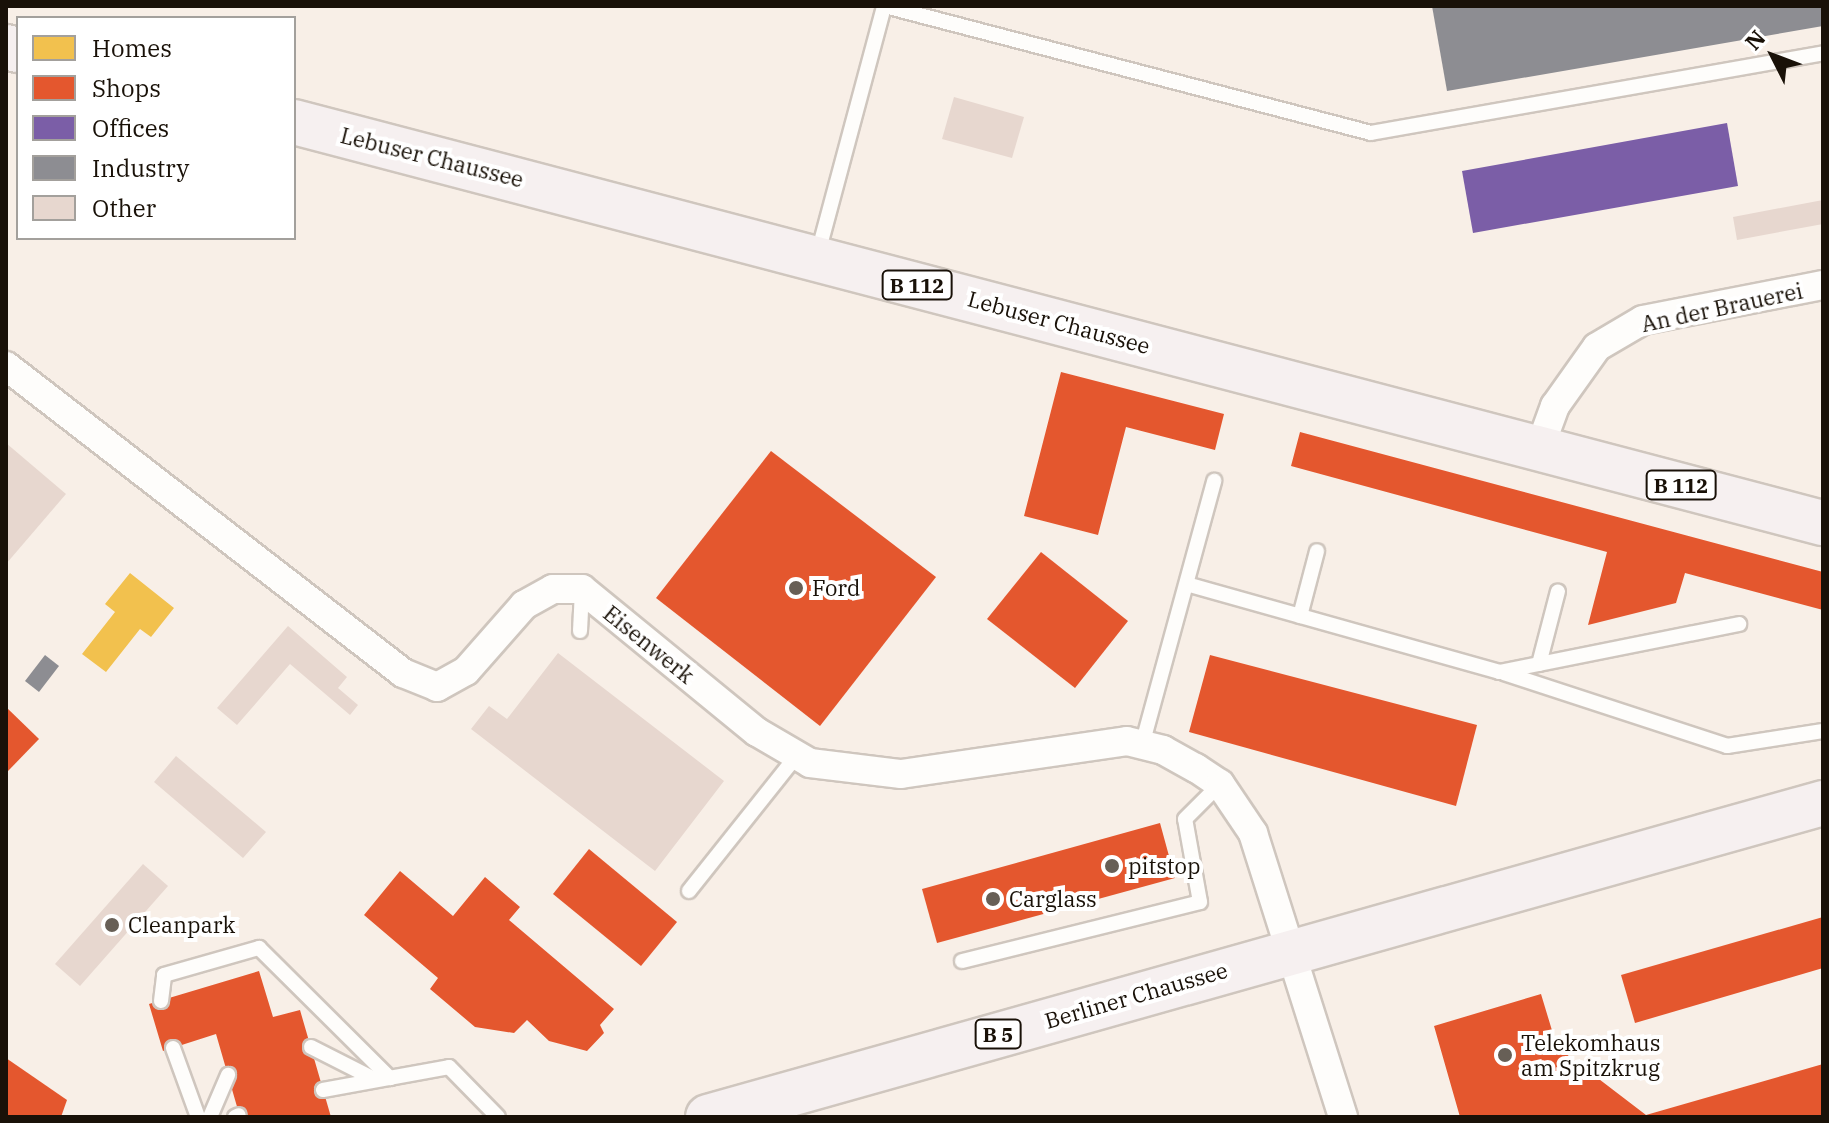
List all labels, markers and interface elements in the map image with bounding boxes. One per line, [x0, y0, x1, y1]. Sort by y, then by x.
legend [16, 16, 296, 240]
north arrow [1733, 16, 1813, 96]
text: N [1738, 23, 1771, 56]
text: Homes [92, 32, 172, 64]
text: Shops [92, 72, 161, 104]
text: Offices [92, 112, 169, 144]
street label: Lebuser Chaussee [338, 122, 526, 192]
text: Industry [92, 152, 189, 184]
text: Other [92, 192, 156, 224]
road number: B 112 [881, 269, 953, 301]
street label: An der Brauerei [1639, 277, 1805, 337]
street label: Lebuser Chaussee [965, 285, 1153, 359]
road number: B 112 [1645, 469, 1717, 501]
place label: Ford [812, 575, 860, 601]
marker: Ford [787, 579, 805, 597]
street label: Eisenwerk [598, 600, 700, 688]
place label: pitstop [1128, 853, 1200, 879]
marker: pitstop [1103, 857, 1121, 875]
place label: Carglass [1009, 886, 1097, 912]
marker: Carglass [984, 890, 1002, 908]
place label: Cleanpark [128, 912, 235, 938]
marker: Cleanpark [103, 916, 121, 934]
street label: Berliner Chaussee [1042, 956, 1230, 1034]
road number: B 5 [974, 1018, 1022, 1050]
place label: Telekomhaus am Spitzkrug [1521, 1029, 1660, 1080]
marker: Telekomhaus am Spitzkrug [1496, 1046, 1514, 1064]

